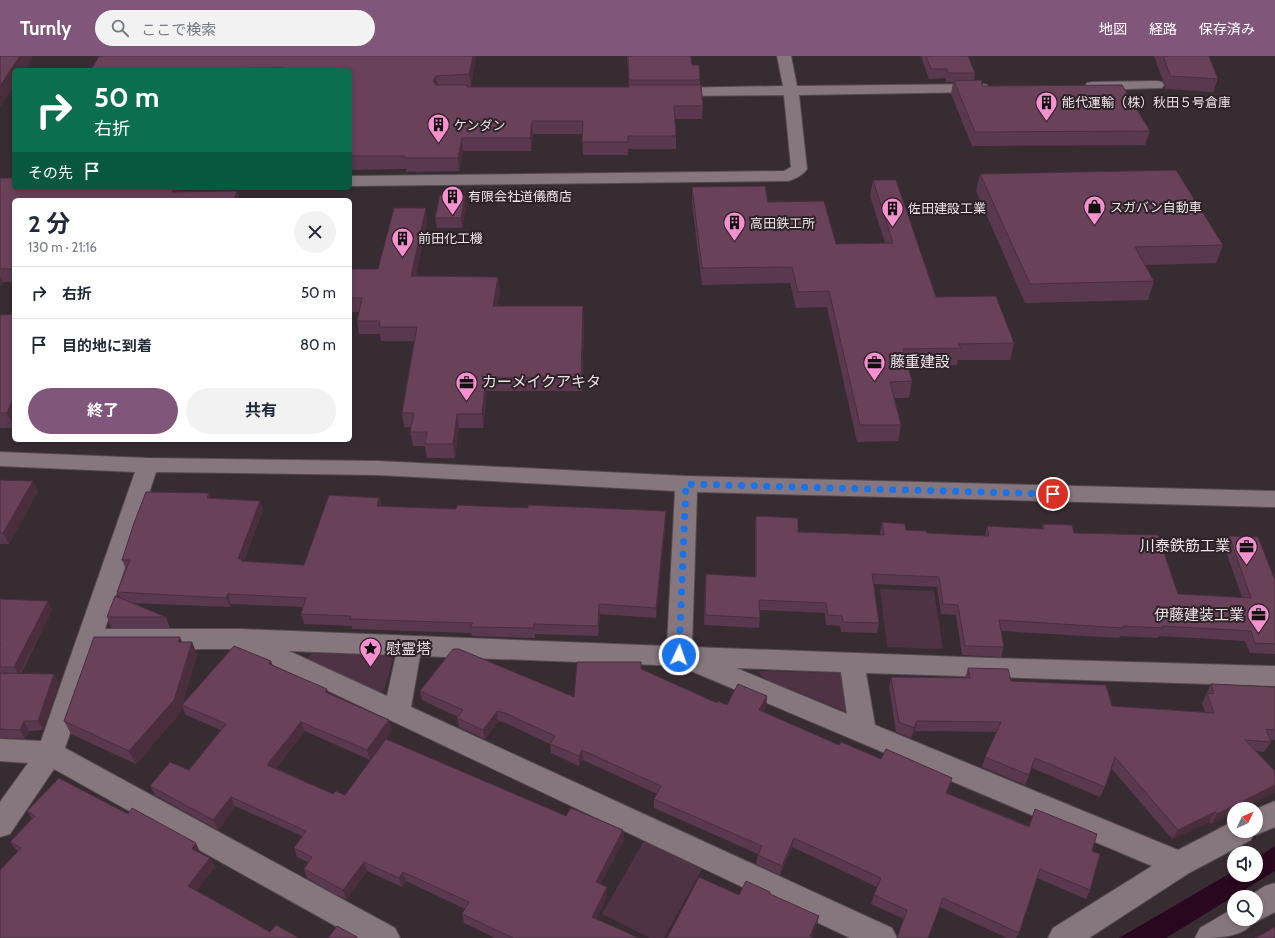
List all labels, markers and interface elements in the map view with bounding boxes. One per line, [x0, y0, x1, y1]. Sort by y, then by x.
search box [95, 10, 375, 46]
text: Turnly [20, 17, 71, 40]
icon: search [109, 17, 131, 39]
text: 地図 [1099, 20, 1127, 38]
text: 経路 [1149, 20, 1177, 38]
text: 保存済み [1199, 20, 1255, 38]
text: ここで検索 [141, 21, 216, 39]
text: 50 m [94, 80, 159, 114]
icon: right [28, 84, 80, 136]
building icon: 能代運輸（株）秋田５号倉庫 [1034, 89, 1060, 122]
place label: 能代運輸（株）秋田５号倉庫 [1062, 94, 1231, 110]
building icon: ケンダン [425, 112, 451, 145]
place label: ケンダン [454, 117, 506, 133]
text: 右折 [94, 118, 130, 140]
icon: arrive [81, 160, 103, 182]
text: その先 [28, 164, 73, 182]
building icon: 有限会社道儀商店 [439, 183, 465, 216]
place label: 有限会社道儀商店 [468, 188, 572, 204]
shop icon: スガバン自動車 [1081, 194, 1107, 227]
building icon: 佐田建設工業 [879, 195, 905, 228]
place label: スガバン自動車 [1110, 199, 1202, 215]
place label: 佐田建設工業 [908, 200, 986, 216]
text: 2 分 [28, 209, 70, 238]
building icon: 高田鉄工所 [721, 210, 747, 243]
button: close [294, 211, 336, 253]
place label: 高田鉄工所 [750, 215, 815, 231]
building icon: 前田化工機 [390, 225, 416, 258]
place label: 前田化工機 [418, 230, 483, 246]
text: 130 m · 21:16 [28, 239, 97, 255]
icon: right [28, 282, 50, 304]
text: 50 m [301, 284, 336, 302]
text: 右折 [62, 285, 92, 303]
icon: arrive [28, 334, 50, 356]
text: 80 m [300, 336, 336, 354]
text: 目的地に到着 [62, 337, 152, 355]
office icon: 藤重建設 [861, 349, 887, 382]
place label: 藤重建設 [890, 353, 950, 371]
office icon: カーメイクアキタ [453, 369, 479, 402]
place label: カーメイクアキタ [482, 373, 601, 391]
button: 終了 [28, 388, 178, 434]
button: 共有 [186, 388, 336, 434]
pin [1036, 477, 1070, 511]
icon: arrive [1042, 483, 1064, 505]
office icon: 川泰鉄筋工業 [1233, 533, 1259, 566]
place label: 川泰鉄筋工業 [1140, 537, 1230, 555]
office icon: 伊藤建装工業 [1246, 602, 1272, 635]
place label: 伊藤建装工業 [1154, 606, 1244, 624]
position arrow [658, 634, 700, 676]
place icon: 慰霊塔 [358, 636, 384, 669]
place label: 慰霊塔 [386, 640, 431, 658]
north arrow [1227, 802, 1263, 838]
map controls [1227, 802, 1263, 926]
button: sound [1227, 846, 1263, 882]
button: search [1227, 890, 1263, 926]

